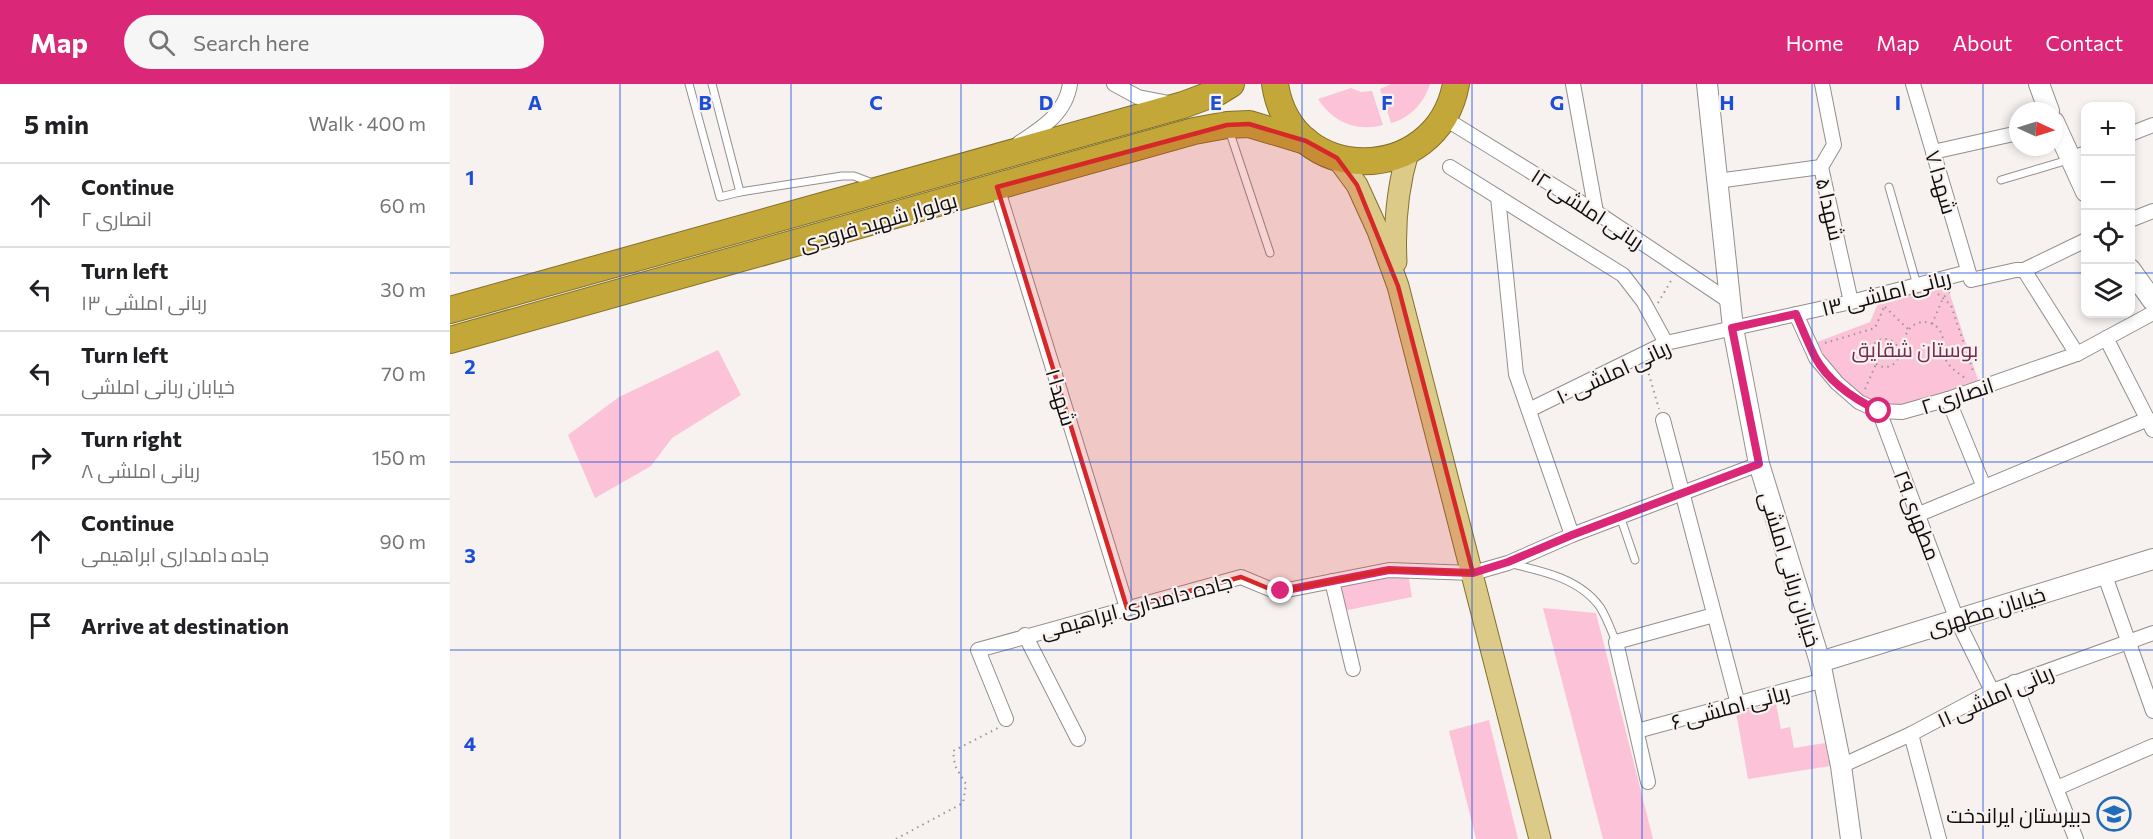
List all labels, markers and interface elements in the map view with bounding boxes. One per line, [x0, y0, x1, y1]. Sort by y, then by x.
search box [124, 15, 544, 69]
text: Map [30, 25, 88, 59]
icon: search [145, 26, 178, 59]
text: Search here [193, 29, 309, 56]
text: Home [1786, 30, 1843, 55]
text: Map [1876, 30, 1920, 55]
text: About [1953, 30, 2012, 55]
text: Contact [2045, 30, 2123, 55]
text: A [528, 90, 542, 114]
text: B [698, 90, 712, 114]
text: C [869, 90, 883, 114]
text: D [1039, 90, 1053, 114]
text: E [1210, 90, 1222, 114]
text: F [1381, 90, 1393, 114]
text: G [1550, 90, 1564, 114]
text: H [1720, 90, 1735, 114]
text: I [1895, 90, 1901, 114]
north arrow [2009, 102, 2063, 156]
map controls [2081, 102, 2135, 318]
button: + [2081, 102, 2135, 156]
text: 5 min [24, 108, 89, 139]
text: Walk · 400 m [309, 111, 426, 135]
street label: شهدا ۷ [1919, 147, 1963, 217]
button: − [2081, 156, 2135, 210]
street label: ربانی املشی ۱۲ [1526, 162, 1649, 255]
text: 1 [465, 165, 475, 189]
text: Continue [81, 173, 174, 200]
street label: شهدا ۵ [1810, 175, 1850, 243]
street label: بولوار شهید فرودی [796, 187, 960, 257]
icon: ahead [24, 189, 57, 222]
text: 60 m [380, 193, 426, 217]
text: انصاری ۲ [81, 206, 152, 230]
button: locate [2081, 210, 2135, 264]
text: Turn left [81, 257, 168, 284]
street label: ربانی املشی ۱۳ [1819, 264, 1954, 322]
button: layers [2081, 264, 2135, 318]
icon: left [24, 273, 57, 306]
text: 30 m [380, 277, 426, 301]
text: ربانی املشی ۱۳ [81, 290, 207, 314]
street label: ربانی املشی ۱۰ [1552, 334, 1675, 410]
park label: بوستان شقایق [1852, 336, 1978, 363]
text: Turn left [81, 341, 168, 368]
text: 2 [464, 354, 476, 378]
icon: left [24, 357, 57, 390]
text: 70 m [381, 361, 426, 385]
street label: شهدا ۱ [1040, 365, 1083, 429]
street label: انصاری ۲ [1918, 372, 1997, 420]
text: خیابان ربانی املشی [81, 374, 235, 398]
route start [1865, 397, 1891, 423]
text: Turn right [81, 425, 182, 452]
icon: right [24, 441, 57, 474]
text: 150 m [372, 445, 426, 469]
text: ربانی املشی ۸ [81, 458, 200, 482]
street label: مطهری ۲۹ [1888, 467, 1947, 564]
street label: خیابان ربانی املشی [1754, 488, 1827, 650]
text: Continue [81, 509, 174, 536]
icon: ahead [24, 525, 57, 558]
text: 90 m [380, 529, 426, 553]
text: جاده دامداری ابراهیمی [81, 542, 269, 566]
text: 3 [464, 543, 476, 567]
street label: جاده دامداری ابراهیمی [1037, 567, 1235, 645]
route end [1267, 577, 1293, 603]
street label: خیابان مطهری [1924, 580, 2049, 642]
icon: arrive [24, 609, 57, 642]
text: Arrive at destination [81, 612, 289, 639]
street label: ربانی املشی ۱۱ [1933, 658, 2058, 734]
street label: ربانی املشی ۶ [1668, 678, 1793, 736]
text: 4 [464, 731, 476, 755]
school or university icon: دبیرستان ایراندخت [2096, 796, 2132, 832]
place label: دبیرستان ایراندخت [1946, 802, 2091, 829]

